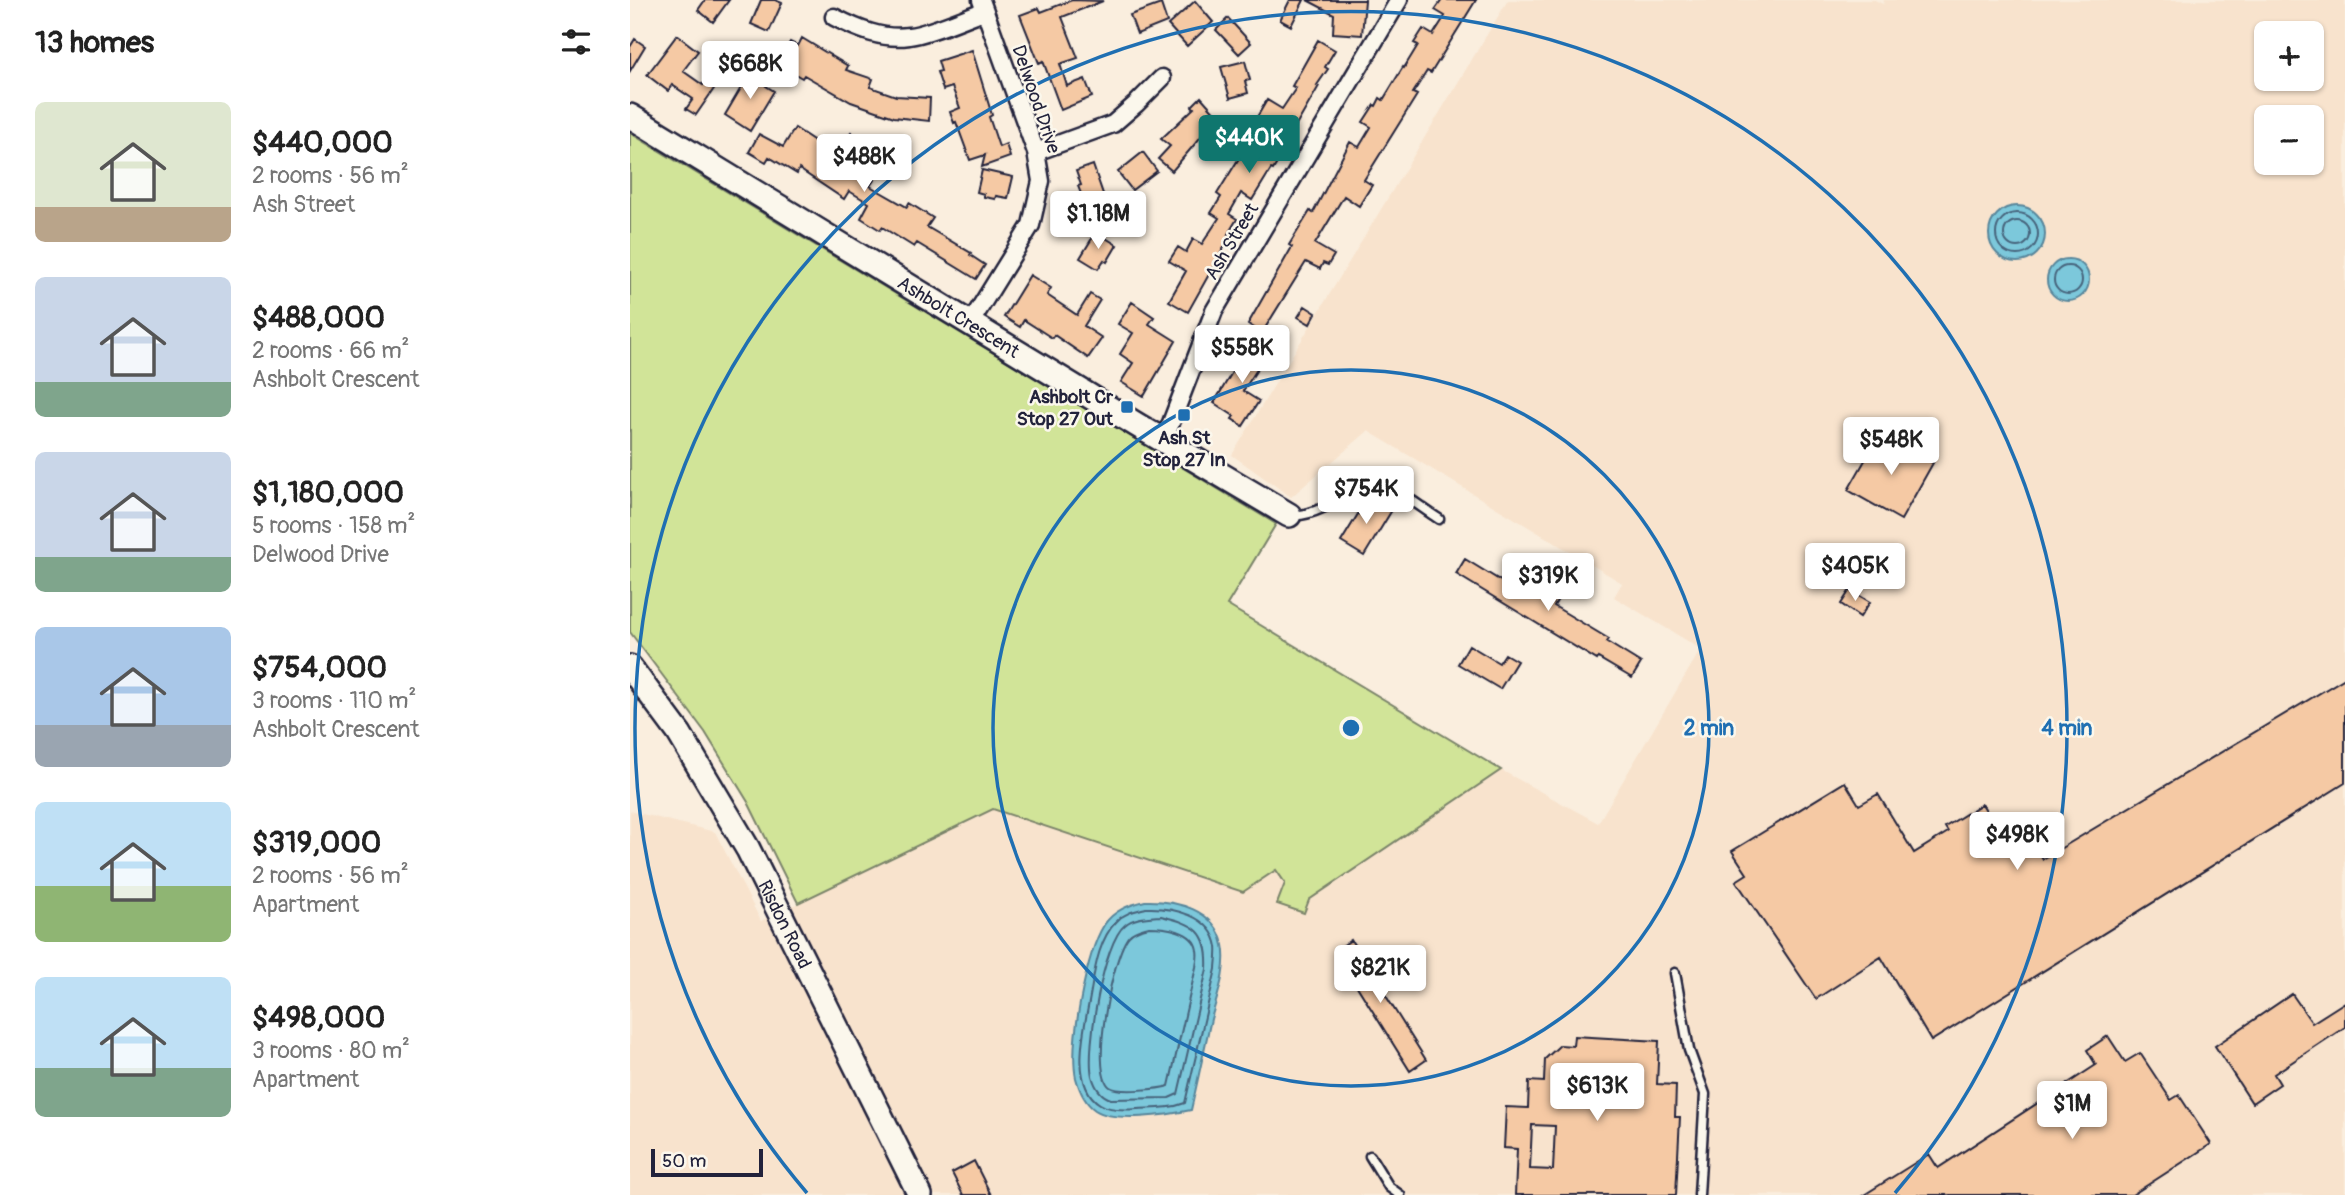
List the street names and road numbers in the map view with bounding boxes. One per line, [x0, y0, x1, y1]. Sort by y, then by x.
street label: Delwood Drive [1006, 42, 1066, 157]
street label: Ash Street [1200, 198, 1264, 284]
street label: Ashbolt Crescent [893, 271, 1024, 364]
street label: Risdon Road [752, 876, 817, 973]

